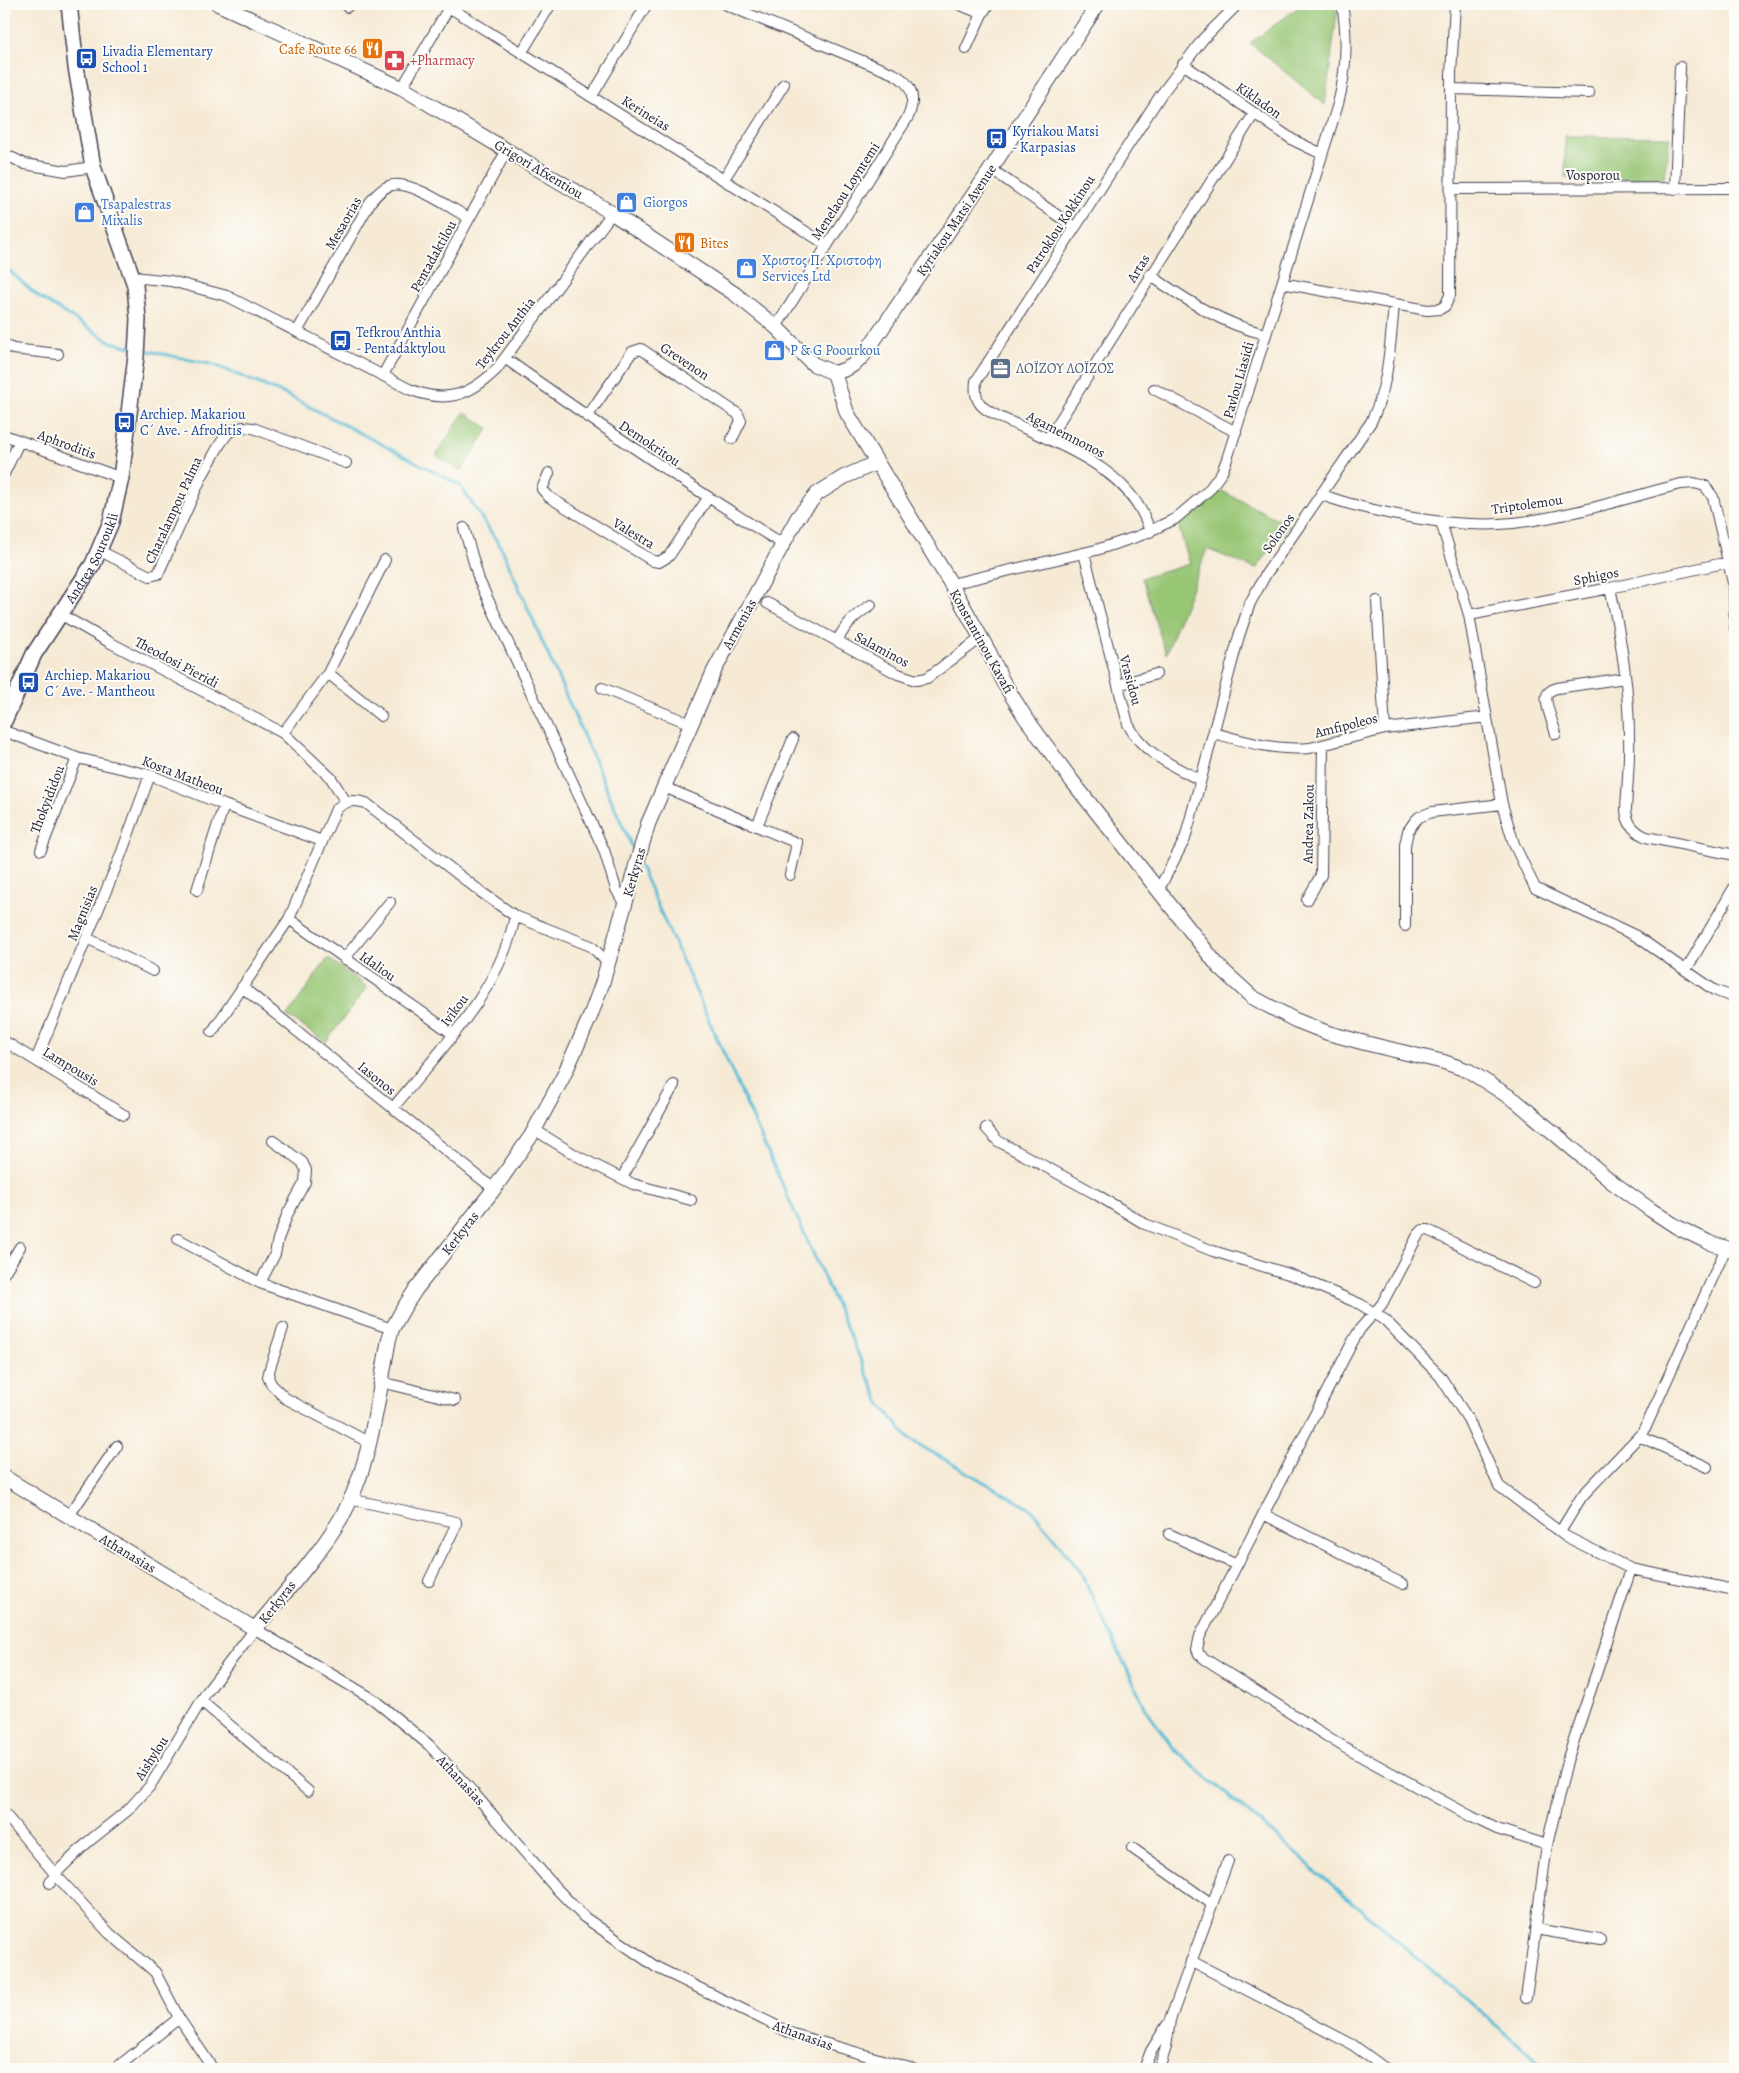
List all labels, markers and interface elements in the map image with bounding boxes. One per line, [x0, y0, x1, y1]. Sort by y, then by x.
restaurant icon: Cafe Route 66 [361, 37, 385, 61]
place label: Cafe Route 66 [279, 40, 357, 59]
place label: Livadia Elementary School 1 [102, 42, 214, 77]
bus stop icon: Livadia Elementary School 1 [74, 47, 98, 71]
pharmacy icon: +Pharmacy [382, 48, 406, 72]
place label: +Pharmacy [410, 51, 475, 70]
street label: Kikladon [1232, 78, 1286, 123]
street label: Kerineias [618, 91, 674, 136]
place label: Kyriakou Matsi - Karpasias [1012, 122, 1099, 157]
bus stop icon: Kyriakou Matsi - Karpasias [984, 127, 1008, 151]
street label: Grigori Afxentiou [491, 135, 587, 204]
street label: Menelaou Loyntemi [807, 139, 884, 244]
street label: Kyriakou Matsi Avenue [912, 161, 1001, 280]
street label: Vosporou [1565, 166, 1621, 185]
street label: Patroklou Kokkinou [1021, 171, 1100, 277]
shop icon: Giorgos [615, 190, 639, 214]
street label: Mesaorias [321, 193, 366, 253]
place label: Giorgos [643, 193, 688, 212]
place label: Tsapalestras Mixalis [101, 195, 171, 230]
shop icon: Tsapalestras Mixalis [73, 200, 97, 224]
street label: Pentadaktilou [406, 216, 461, 296]
restaurant icon: Bites [672, 231, 696, 255]
place label: Bites [700, 234, 729, 253]
street label: Artas [1122, 250, 1154, 287]
place label: Χριστος Π. Χριστοφη Services Ltd [762, 251, 882, 286]
shop icon: Χριστος Π. Χριστοφη Services Ltd [734, 256, 758, 280]
street label: Teykrou Anthia [471, 293, 540, 373]
place label: Tefkrou Anthia - Pentadaktylou [356, 323, 446, 358]
bus stop icon: Tefkrou Anthia - Pentadaktylou [328, 328, 352, 352]
street label: Grevenon [657, 338, 713, 385]
shop icon: P & G Poourkou [762, 338, 786, 362]
street label: Pavlou Liasidi [1218, 339, 1259, 421]
place label: P & G Poourkou [790, 341, 881, 360]
office icon: ΛΟΪΖΟΥ ΛΟΪΖΟΣ [988, 356, 1012, 380]
place label: ΛΟΪΖΟΥ ΛΟΪΖΟΣ [1015, 359, 1114, 378]
place label: Archiep. Makariou C´ Ave. - Afroditis [139, 405, 246, 440]
street label: Agamemnonos [1022, 406, 1108, 462]
bus stop icon: Archiep. Makariou C´ Ave. - Afroditis [112, 410, 136, 434]
street label: Demokritou [615, 416, 684, 471]
street label: Aphroditis [34, 425, 99, 464]
street label: Charalampou Palma [140, 453, 207, 567]
street label: Triptolemou [1490, 490, 1564, 519]
street label: Solonos [1258, 509, 1299, 557]
street label: Andrea Souroukli [60, 511, 123, 608]
street label: Valestra [608, 513, 659, 554]
street label: Sphigos [1572, 563, 1620, 590]
street label: Konstantinou Kavafi [945, 586, 1018, 697]
street label: Armenias [717, 596, 761, 654]
street label: Salaminos [851, 627, 912, 672]
street label: Theodosi Pieridi [131, 632, 222, 693]
street label: Vrasidou [1114, 652, 1146, 708]
place label: Archiep. Makariou C´ Ave. - Mantheou [44, 666, 155, 701]
bus stop icon: Archiep. Makariou C´ Ave. - Mantheou [17, 671, 41, 695]
street label: Amfipoleos [1312, 708, 1380, 743]
street label: Kosta Matheou [139, 751, 227, 800]
street label: Thokyididou [26, 762, 69, 836]
street label: Andrea Zakou [1298, 784, 1319, 865]
street label: Kerkyras [618, 845, 651, 899]
street label: Magnisias [63, 882, 102, 944]
street label: Idaliou [356, 947, 400, 986]
street label: Ivikou [436, 990, 473, 1030]
street label: Lampousis [39, 1042, 102, 1091]
street label: Iasonos [354, 1057, 400, 1100]
street label: Kerkyras [437, 1208, 483, 1259]
street label: Athanasias [95, 1529, 160, 1578]
street label: Kerkyras [254, 1577, 300, 1628]
street label: Aishylou [130, 1732, 173, 1785]
street label: Athanasias [432, 1750, 489, 1810]
street label: Athanasias [769, 2015, 836, 2055]

